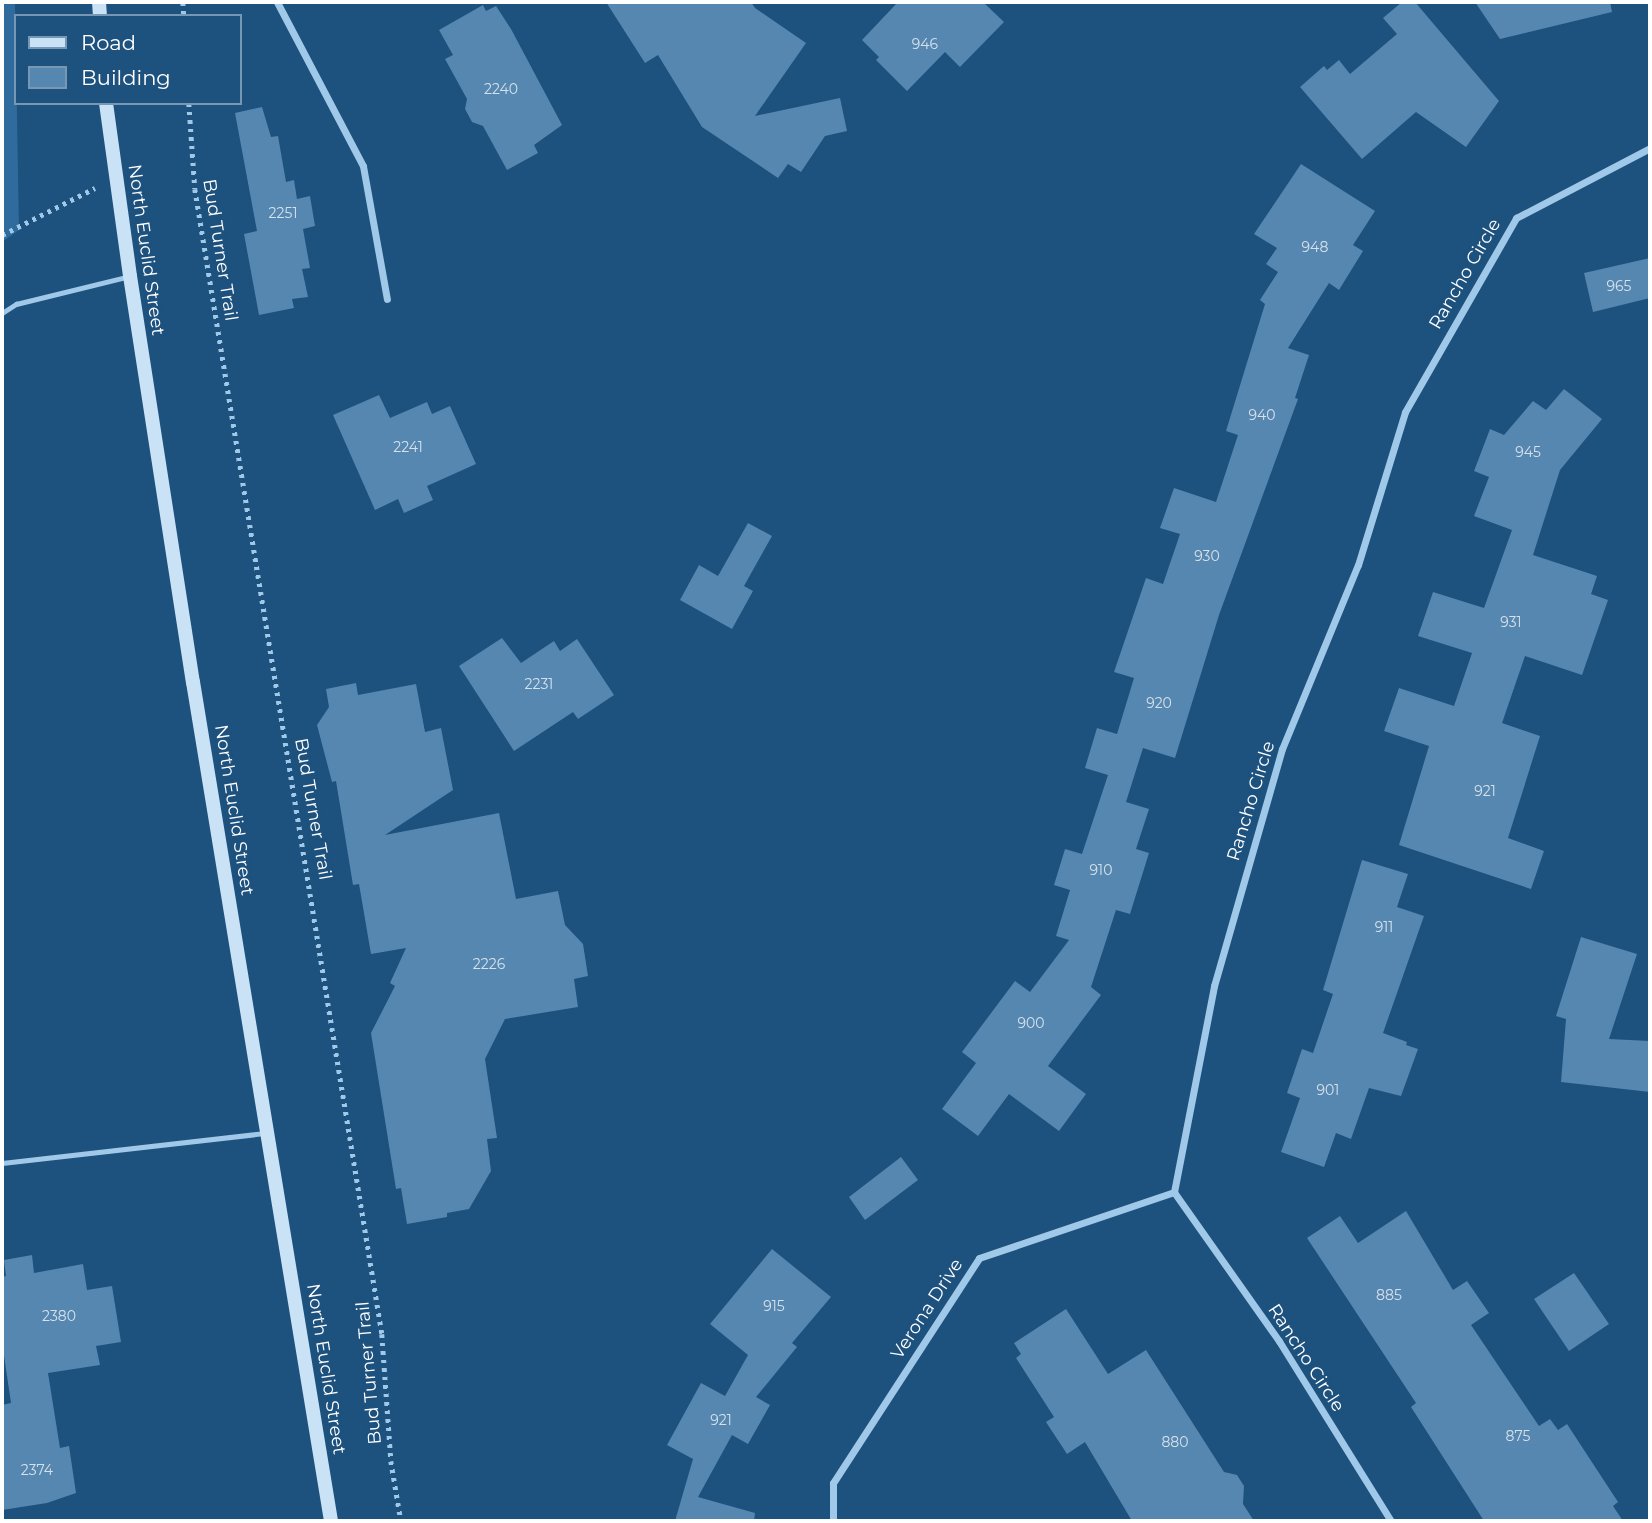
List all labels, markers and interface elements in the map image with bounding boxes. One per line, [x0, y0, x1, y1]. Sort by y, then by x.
legend [14, 14, 242, 105]
text: Road [81, 30, 136, 55]
house number: 946 [912, 36, 938, 52]
text: Building [81, 65, 171, 90]
house number: 2240 [484, 81, 518, 97]
street label: North Euclid Street [123, 163, 169, 337]
street label: Bud Turner Trail [198, 177, 242, 323]
house number: 2251 [269, 205, 297, 221]
street label: Rancho Circle [1425, 215, 1505, 333]
house number: 948 [1302, 239, 1328, 255]
house number: 965 [1607, 278, 1631, 294]
house number: 940 [1248, 407, 1276, 423]
house number: 2241 [393, 439, 423, 455]
house number: 945 [1515, 444, 1541, 460]
house number: 930 [1194, 548, 1220, 564]
house number: 931 [1500, 614, 1522, 630]
house number: 2231 [525, 676, 553, 692]
house number: 920 [1146, 695, 1172, 711]
street label: North Euclid Street [210, 723, 258, 897]
street label: Bud Turner Trail [290, 736, 336, 882]
street label: Rancho Circle [1223, 738, 1279, 864]
house number: 921 [1474, 783, 1496, 799]
house number: 910 [1090, 862, 1112, 878]
house number: 911 [1375, 919, 1393, 935]
house number: 2226 [473, 956, 505, 972]
house number: 900 [1017, 1015, 1045, 1031]
house number: 901 [1317, 1082, 1339, 1098]
street label: Verona Drive [887, 1255, 967, 1363]
street label: North Euclid Street [302, 1282, 350, 1456]
house number: 885 [1376, 1287, 1402, 1303]
house number: 915 [763, 1298, 785, 1314]
street label: Bud Turner Trail [352, 1300, 386, 1446]
street label: Rancho Circle [1263, 1300, 1349, 1416]
house number: 2380 [42, 1308, 76, 1324]
house number: 921 [710, 1412, 732, 1428]
house number: 875 [1506, 1428, 1530, 1444]
house number: 880 [1161, 1434, 1189, 1450]
house number: 2374 [21, 1462, 53, 1478]

